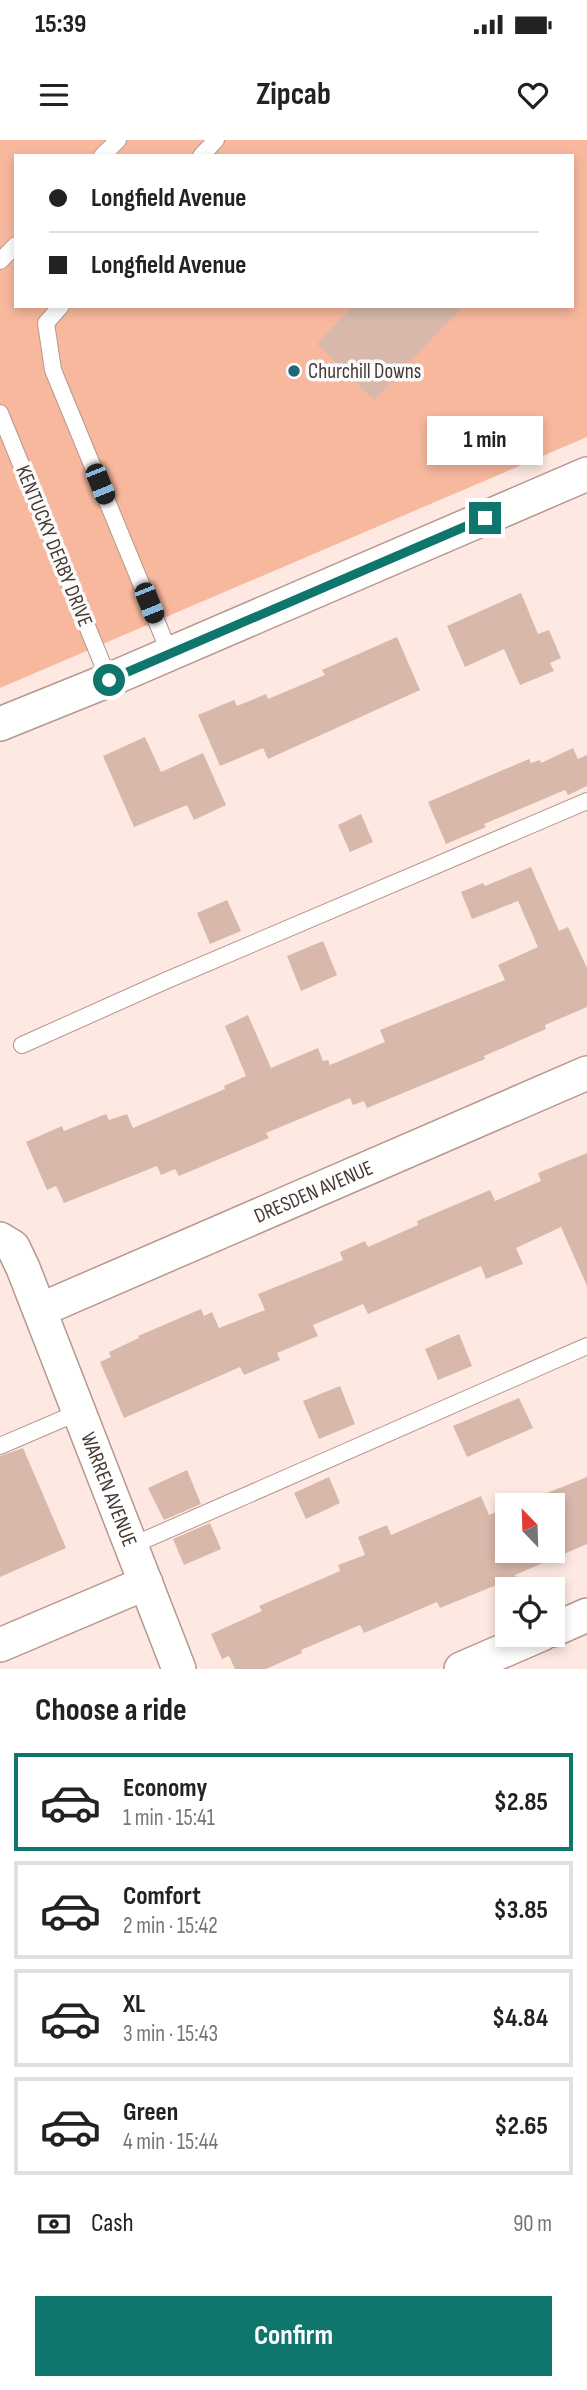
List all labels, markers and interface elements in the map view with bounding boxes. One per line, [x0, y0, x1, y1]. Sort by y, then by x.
text: 15:39 [35, 9, 86, 40]
text: Zipcab [256, 75, 331, 114]
icon: menu [35, 76, 73, 114]
icon: heart [514, 76, 552, 114]
text: Longfield Avenue [91, 183, 246, 214]
text: Longfield Avenue [91, 250, 246, 281]
place label: Churchill Downs [308, 359, 421, 384]
marker: Churchill Downs [286, 363, 302, 379]
callout: 1 min [427, 416, 543, 466]
text: 1 min [464, 426, 506, 454]
car [83, 461, 118, 507]
street label: KENTUCKY DERBY DRIVE [10, 462, 98, 630]
route end [469, 502, 501, 534]
car [132, 580, 167, 626]
route start [93, 664, 125, 696]
street label: DRESDEN AVENUE [250, 1155, 377, 1228]
street label: WARREN AVENUE [76, 1429, 143, 1550]
north arrow [495, 1493, 565, 1563]
map controls [495, 1493, 565, 1647]
button: locate [495, 1577, 565, 1647]
text: Choose a ride [35, 1691, 187, 1730]
icon: car [39, 1771, 102, 1834]
text: Economy [123, 1773, 207, 1804]
text: $2.85 [494, 1787, 548, 1818]
text: 1 min · 15:41 [123, 1804, 215, 1832]
icon: car [39, 1879, 102, 1942]
text: Comfort [123, 1881, 201, 1912]
text: $3.85 [494, 1895, 548, 1926]
text: 2 min · 15:42 [123, 1912, 218, 1940]
icon: car [39, 1987, 102, 2050]
text: XL [123, 1989, 145, 2020]
text: $4.84 [492, 2003, 548, 2034]
text: 3 min · 15:43 [123, 2020, 218, 2048]
icon: car [39, 2095, 102, 2158]
text: Green [123, 2097, 178, 2128]
text: $2.65 [494, 2111, 548, 2142]
text: 4 min · 15:44 [123, 2128, 218, 2156]
icon: cash [35, 2205, 73, 2243]
text: Cash [91, 2208, 134, 2239]
text: 90 m [513, 2210, 552, 2238]
button: Confirm [35, 2296, 552, 2376]

